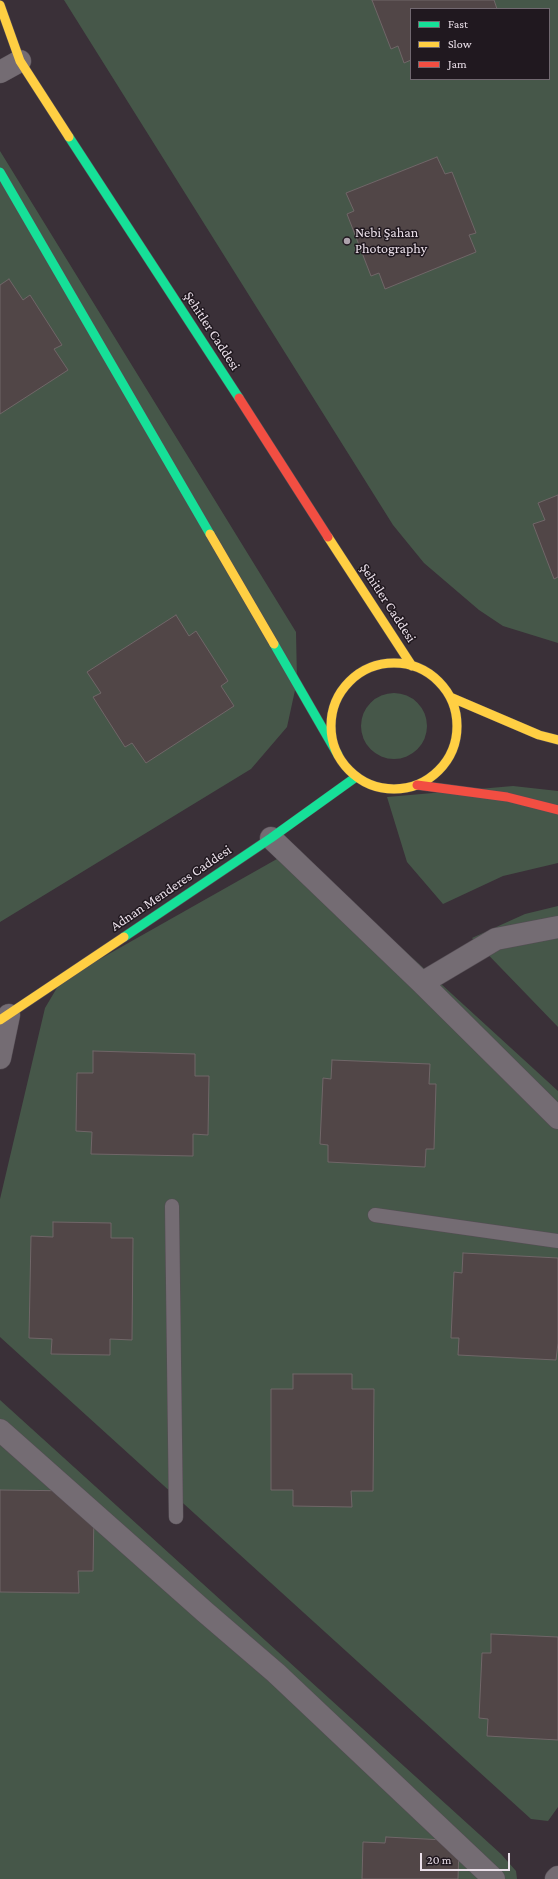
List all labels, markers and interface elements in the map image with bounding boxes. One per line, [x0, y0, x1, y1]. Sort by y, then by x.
legend [410, 8, 550, 80]
text: Fast [448, 17, 468, 31]
text: Slow [448, 37, 472, 51]
text: Jam [448, 57, 467, 71]
place label: Nebi Şahan Photography [355, 225, 427, 258]
marker: Nebi Şahan Photography [342, 236, 352, 246]
street label: Şehitler Caddesi [180, 288, 244, 374]
street label: Şehitler Caddesi [356, 560, 420, 646]
street label: Adnan Menderes Caddesi [107, 841, 235, 935]
scale bar [422, 1845, 512, 1871]
text: 20 m [427, 1853, 451, 1867]

